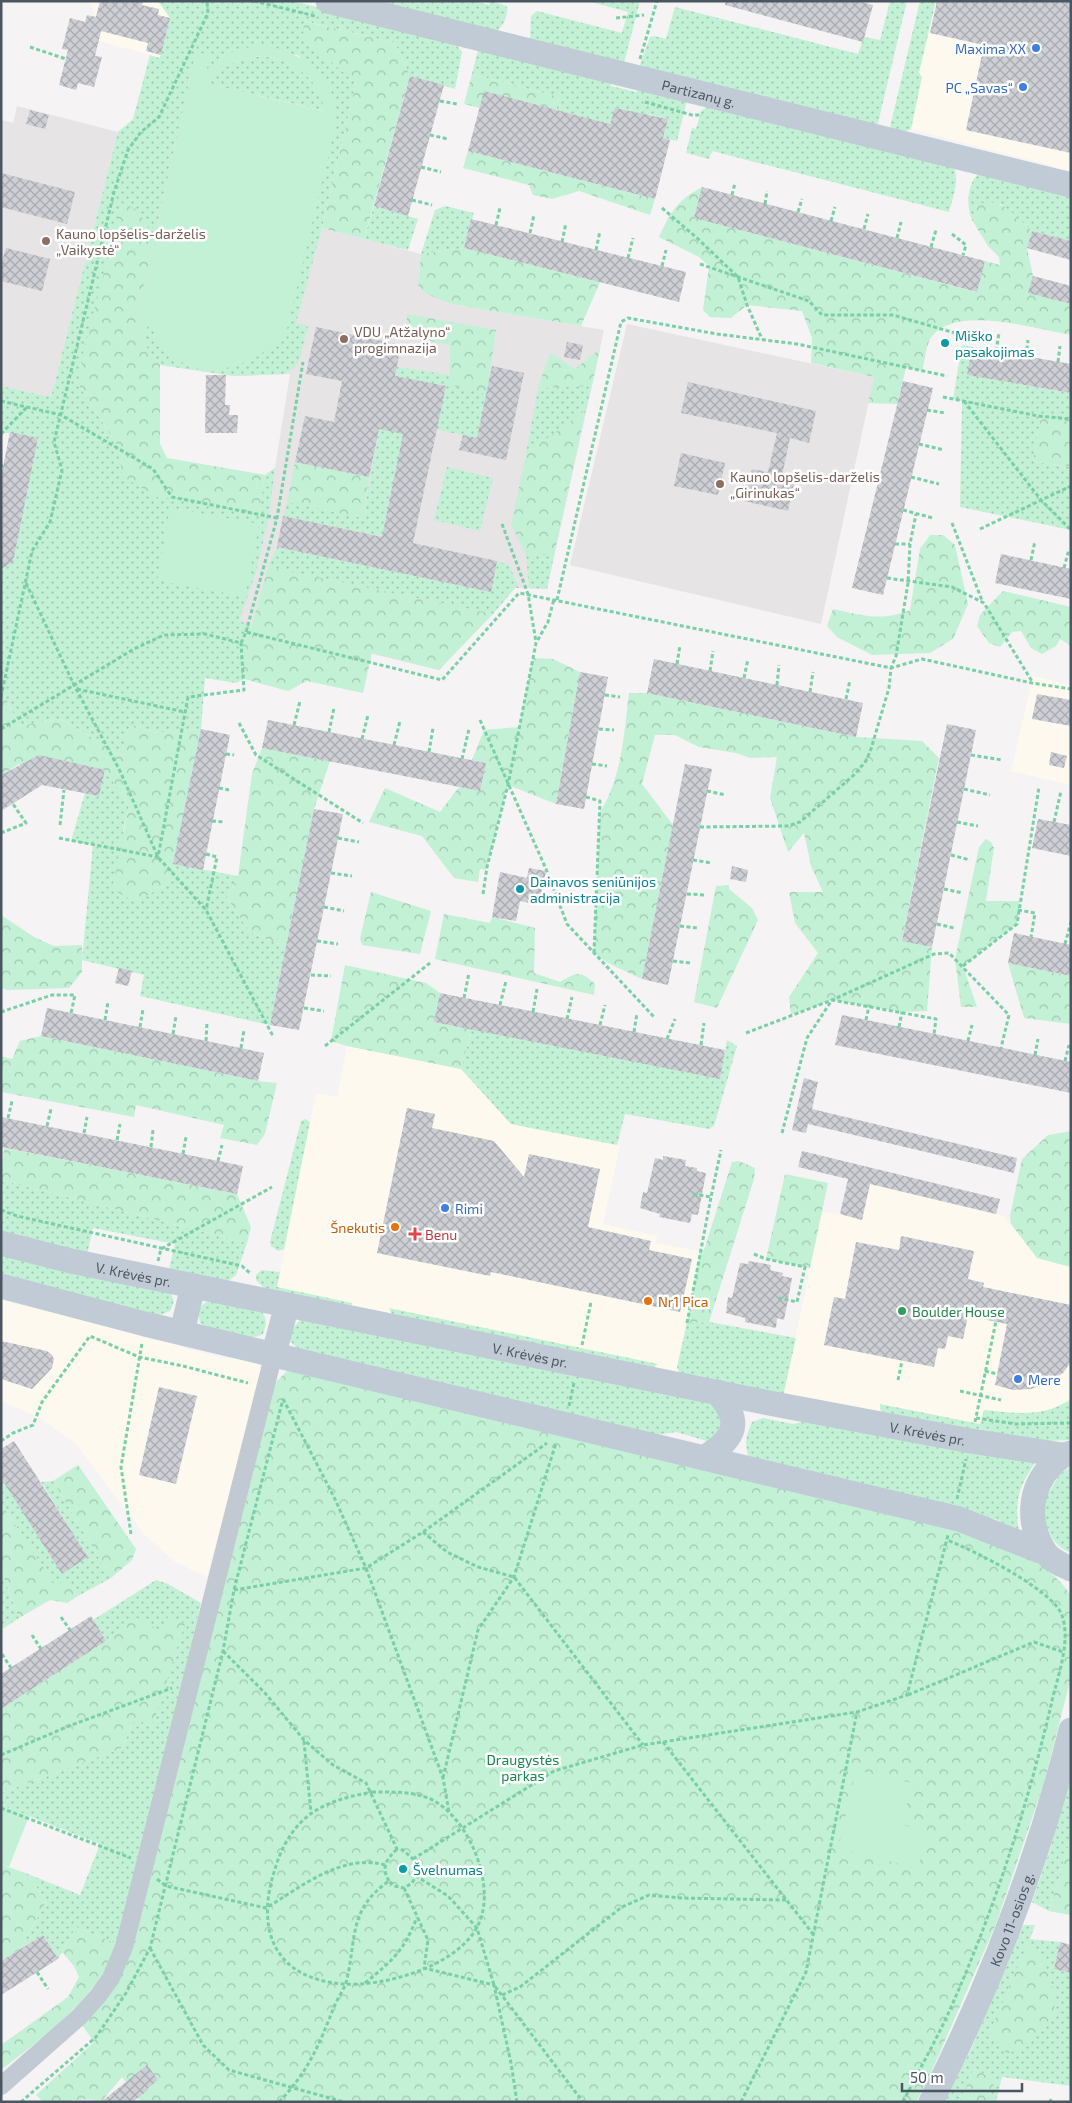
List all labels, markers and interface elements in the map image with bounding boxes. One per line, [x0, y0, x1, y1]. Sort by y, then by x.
place label: Maxima XX [955, 40, 1026, 57]
marker: Maxima XX [1030, 42, 1042, 54]
street label: Partizanų g. [660, 76, 737, 110]
place label: PC „Savas“ [945, 79, 1013, 96]
marker: PC „Savas“ [1017, 81, 1029, 93]
place label: Kauno lopšelis-darželis „Vaikystė“ [56, 225, 206, 258]
marker: Kauno lopšelis-darželis „Vaikystė“ [40, 235, 52, 247]
place label: VDU „Atžalyno“ progimnazija [354, 323, 451, 356]
place label: Miško pasakojimas [955, 327, 1035, 360]
marker: VDU „Atžalyno“ progimnazija [338, 333, 350, 345]
marker: Miško pasakojimas [939, 337, 951, 349]
place label: Kauno lopšelis-darželis „Girinukas“ [730, 468, 880, 501]
marker: Kauno lopšelis-darželis „Girinukas“ [714, 478, 726, 490]
place label: Dainavos seniūnijos administracija [530, 873, 656, 906]
marker: Dainavos seniūnijos administracija [514, 883, 526, 895]
place label: Rimi [455, 1200, 483, 1217]
marker: Rimi [439, 1202, 451, 1214]
place label: Šnekutis [330, 1219, 385, 1236]
marker: Šnekutis [389, 1221, 401, 1233]
place label: Benu [425, 1226, 457, 1243]
marker: Benu [409, 1228, 421, 1240]
street label: V. Krėvės pr. [94, 1258, 173, 1290]
place label: Nr1 Pica [658, 1293, 708, 1310]
marker: Nr1 Pica [642, 1295, 654, 1307]
place label: Boulder House [912, 1303, 1005, 1320]
marker: Boulder House [896, 1305, 908, 1317]
street label: V. Krėvės pr. [491, 1338, 570, 1370]
place label: Mere [1028, 1371, 1061, 1388]
marker: Mere [1012, 1373, 1024, 1385]
street label: V. Krėvės pr. [888, 1417, 967, 1448]
park label: Draugystės parkas [487, 1751, 559, 1784]
place label: Švelnumas [413, 1861, 483, 1878]
marker: Švelnumas [397, 1863, 409, 1875]
street label: Kovo 11-osios g. [986, 1869, 1037, 1969]
scale bar [902, 2060, 1022, 2092]
text: 50 m [910, 2068, 944, 2086]

